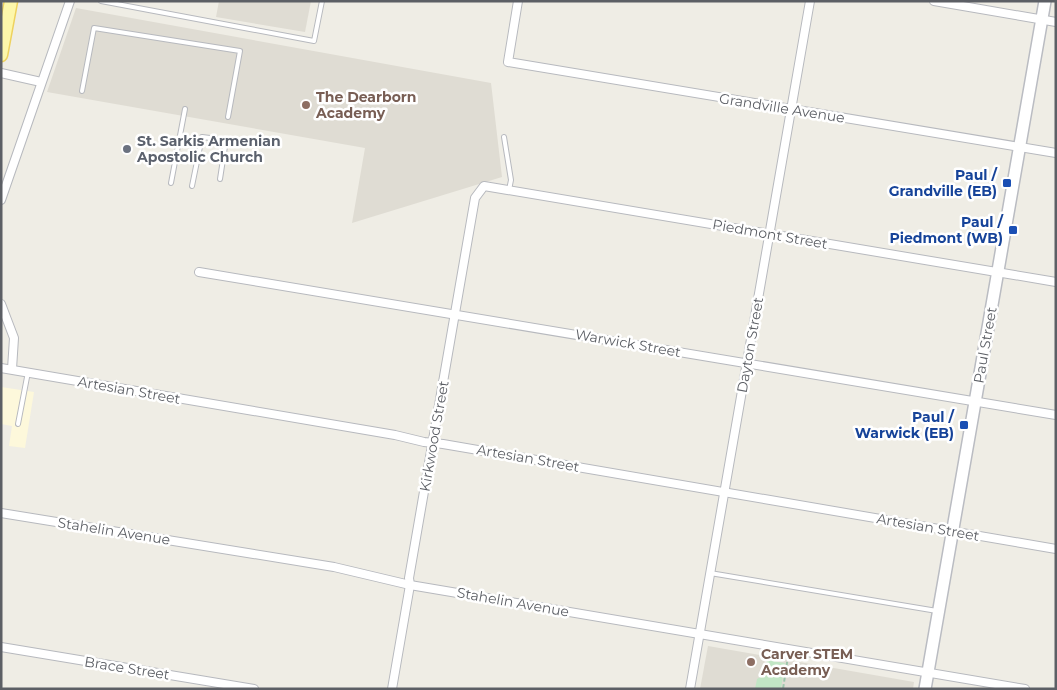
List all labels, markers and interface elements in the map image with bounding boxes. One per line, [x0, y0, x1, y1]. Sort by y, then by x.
place label: The Dearborn Academy [315, 88, 416, 122]
street label: Grandville Avenue [718, 89, 846, 127]
marker: The Dearborn Academy [300, 99, 312, 111]
place label: St. Sarkis Armenian Apostolic Church [136, 132, 281, 166]
marker: St. Sarkis Armenian Apostolic Church [121, 143, 133, 155]
place label: Paul / Grandville (EB) [889, 166, 999, 200]
marker: Paul / Grandville (EB) [1001, 177, 1013, 189]
place label: Paul / Piedmont (WB) [890, 213, 1005, 247]
street label: Piedmont Street [711, 215, 829, 253]
marker: Paul / Piedmont (WB) [1007, 224, 1019, 236]
street label: Dayton Street [733, 295, 767, 394]
street label: Paul Street [969, 305, 1001, 385]
street label: Warwick Street [574, 325, 683, 361]
street label: Artesian Street [76, 372, 182, 408]
street label: Kirkwood Street [415, 379, 453, 493]
place label: Paul / Warwick (EB) [855, 408, 956, 442]
marker: Paul / Warwick (EB) [958, 419, 970, 431]
street label: Artesian Street [475, 440, 581, 476]
street label: Artesian Street [875, 509, 981, 545]
street label: Stahelin Avenue [56, 513, 172, 549]
street label: Stahelin Avenue [455, 583, 571, 621]
place label: Carver STEM Academy [760, 645, 853, 679]
street label: Brace Street [83, 652, 171, 684]
marker: Carver STEM Academy [745, 656, 757, 668]

